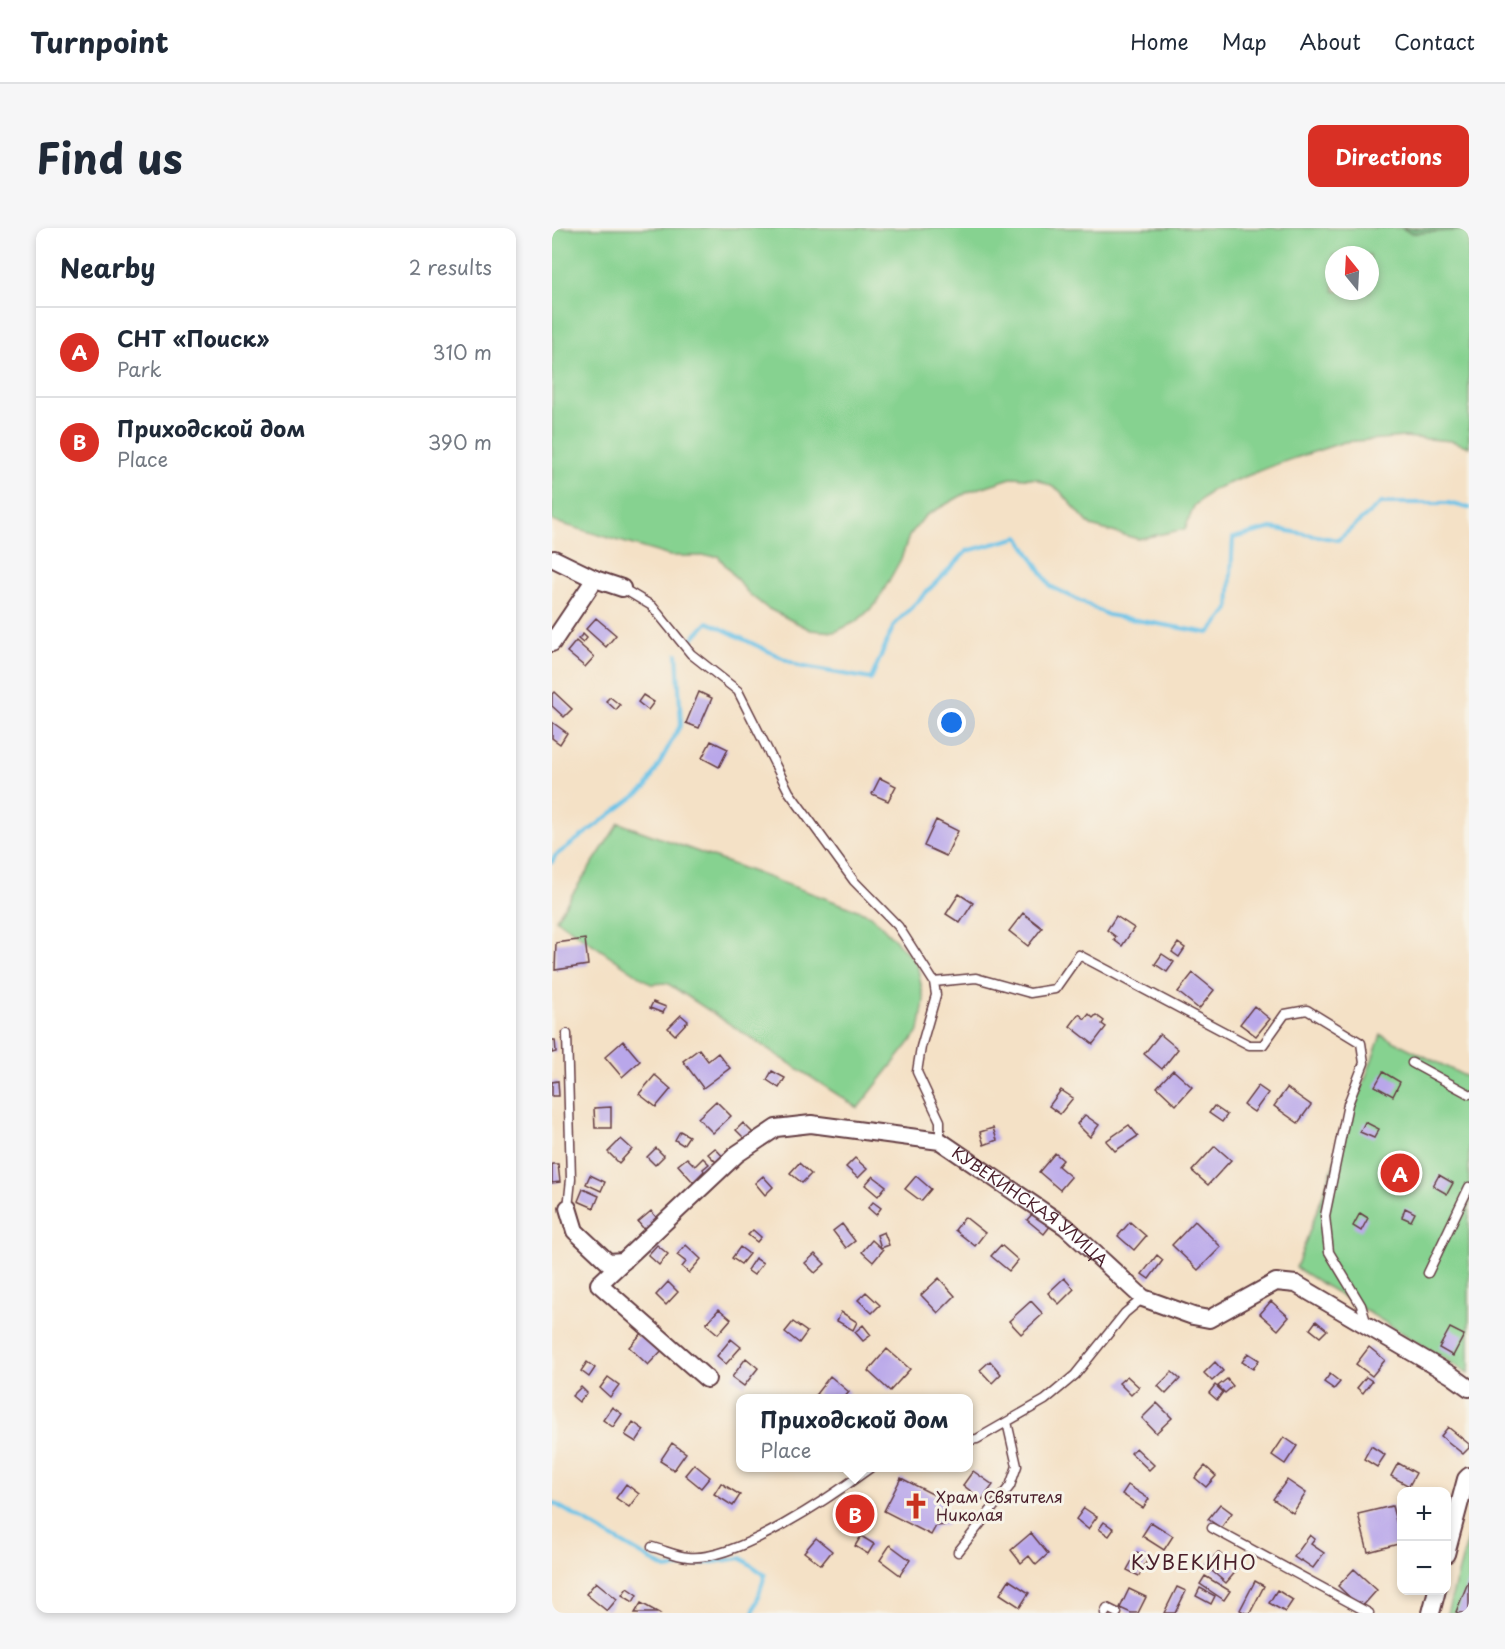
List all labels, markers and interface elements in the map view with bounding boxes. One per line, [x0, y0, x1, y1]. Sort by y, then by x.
text: Turnpoint [30, 20, 169, 63]
text: Home [1130, 25, 1189, 57]
text: Map [1222, 25, 1267, 57]
text: About [1300, 25, 1361, 57]
text: Contact [1394, 25, 1475, 57]
text: Find us [36, 125, 183, 188]
button: Directions [1308, 125, 1469, 187]
north arrow [1325, 246, 1379, 300]
text: Nearby [60, 248, 155, 287]
text: 2 results [409, 252, 492, 282]
text: СНТ «Поиск» [117, 321, 269, 354]
text: A [72, 337, 87, 367]
text: 310 m [432, 337, 492, 367]
text: Park [117, 354, 162, 384]
text: Приходской дом [117, 411, 305, 444]
text: B [73, 427, 86, 457]
text: 390 m [428, 427, 492, 457]
text: Place [117, 444, 168, 474]
your location [937, 708, 966, 737]
street label: КУВЕКИНСКАЯ УЛИЦА [948, 1140, 1114, 1271]
pin: A [1380, 1150, 1420, 1196]
popup [736, 1394, 973, 1472]
text: Приходской дом [760, 1402, 949, 1435]
text: Place [760, 1435, 811, 1465]
place label: Храм Святителя Николая [936, 1484, 1063, 1526]
map controls [1397, 1487, 1451, 1595]
button: + [1397, 1487, 1451, 1541]
church icon: Храм Святителя Николая [901, 1491, 931, 1521]
pin: B [836, 1492, 874, 1536]
button: − [1397, 1541, 1451, 1595]
district label: КУВЕКИНО [1131, 1547, 1257, 1577]

